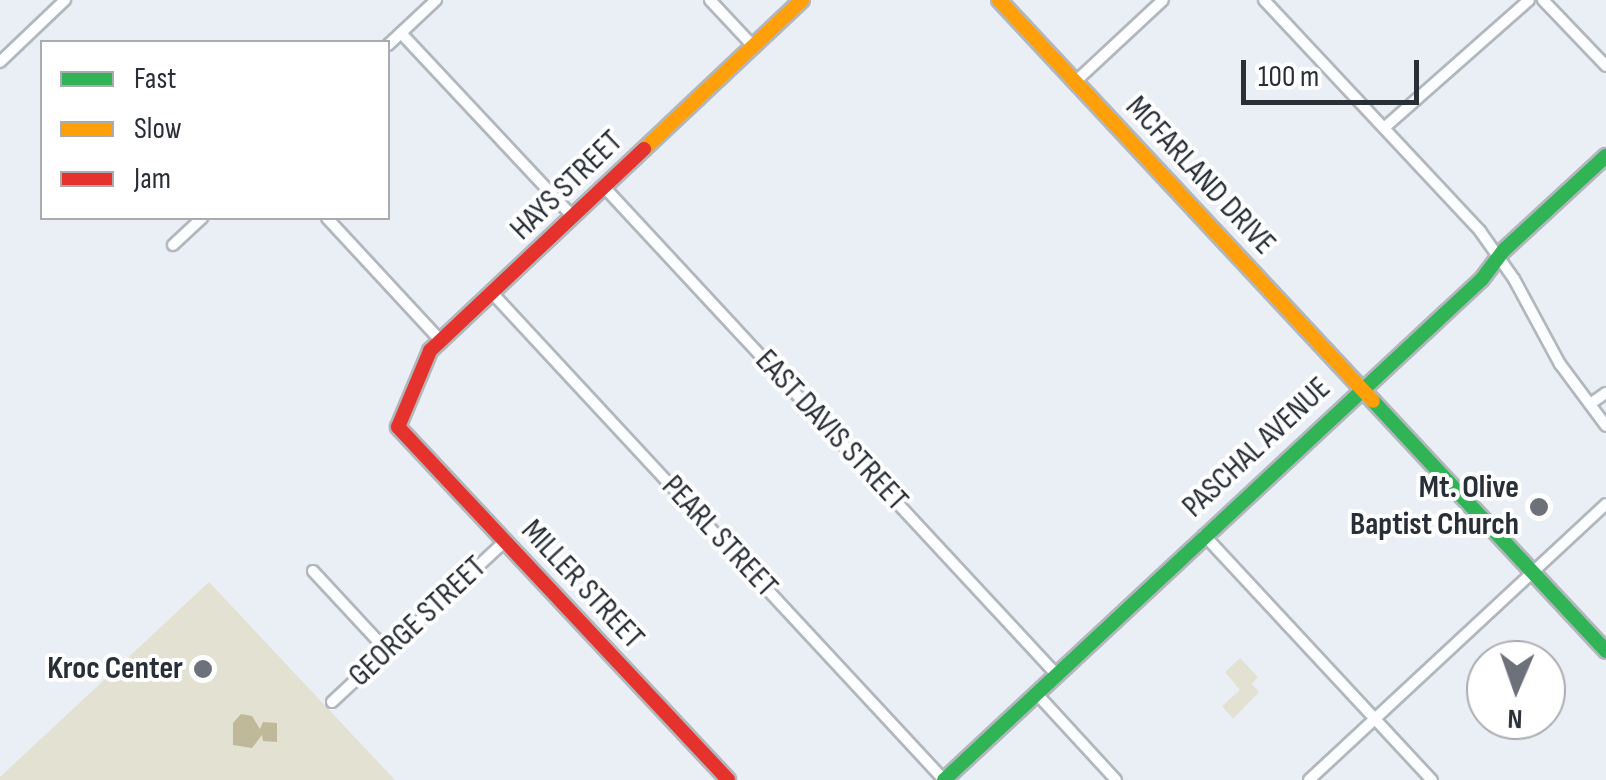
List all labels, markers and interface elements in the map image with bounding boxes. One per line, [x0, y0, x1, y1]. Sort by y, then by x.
legend [40, 40, 390, 220]
scale bar [1246, 40, 1424, 102]
text: 100 m [1258, 59, 1319, 95]
text: Fast [134, 61, 176, 97]
street label: MCFARLAND DRIVE [1117, 89, 1283, 263]
text: Slow [134, 111, 182, 147]
street label: HAYS STREET [503, 123, 631, 249]
text: Jam [134, 161, 171, 197]
street label: EAST DAVIS STREET [747, 342, 915, 520]
street label: PASCHAL AVENUE [1175, 370, 1339, 526]
street label: PEARL STREET [653, 468, 785, 606]
place label: Mt. Olive Baptist Church [1350, 470, 1519, 545]
marker: Mt. Olive Baptist Church [1528, 496, 1550, 518]
street label: MILLER STREET [512, 512, 652, 658]
street label: GEORGE STREET [341, 549, 495, 695]
north arrow [1466, 640, 1566, 740]
place label: Kroc Center [47, 650, 183, 688]
marker: Kroc Center [192, 658, 214, 680]
text: N [1507, 702, 1523, 735]

